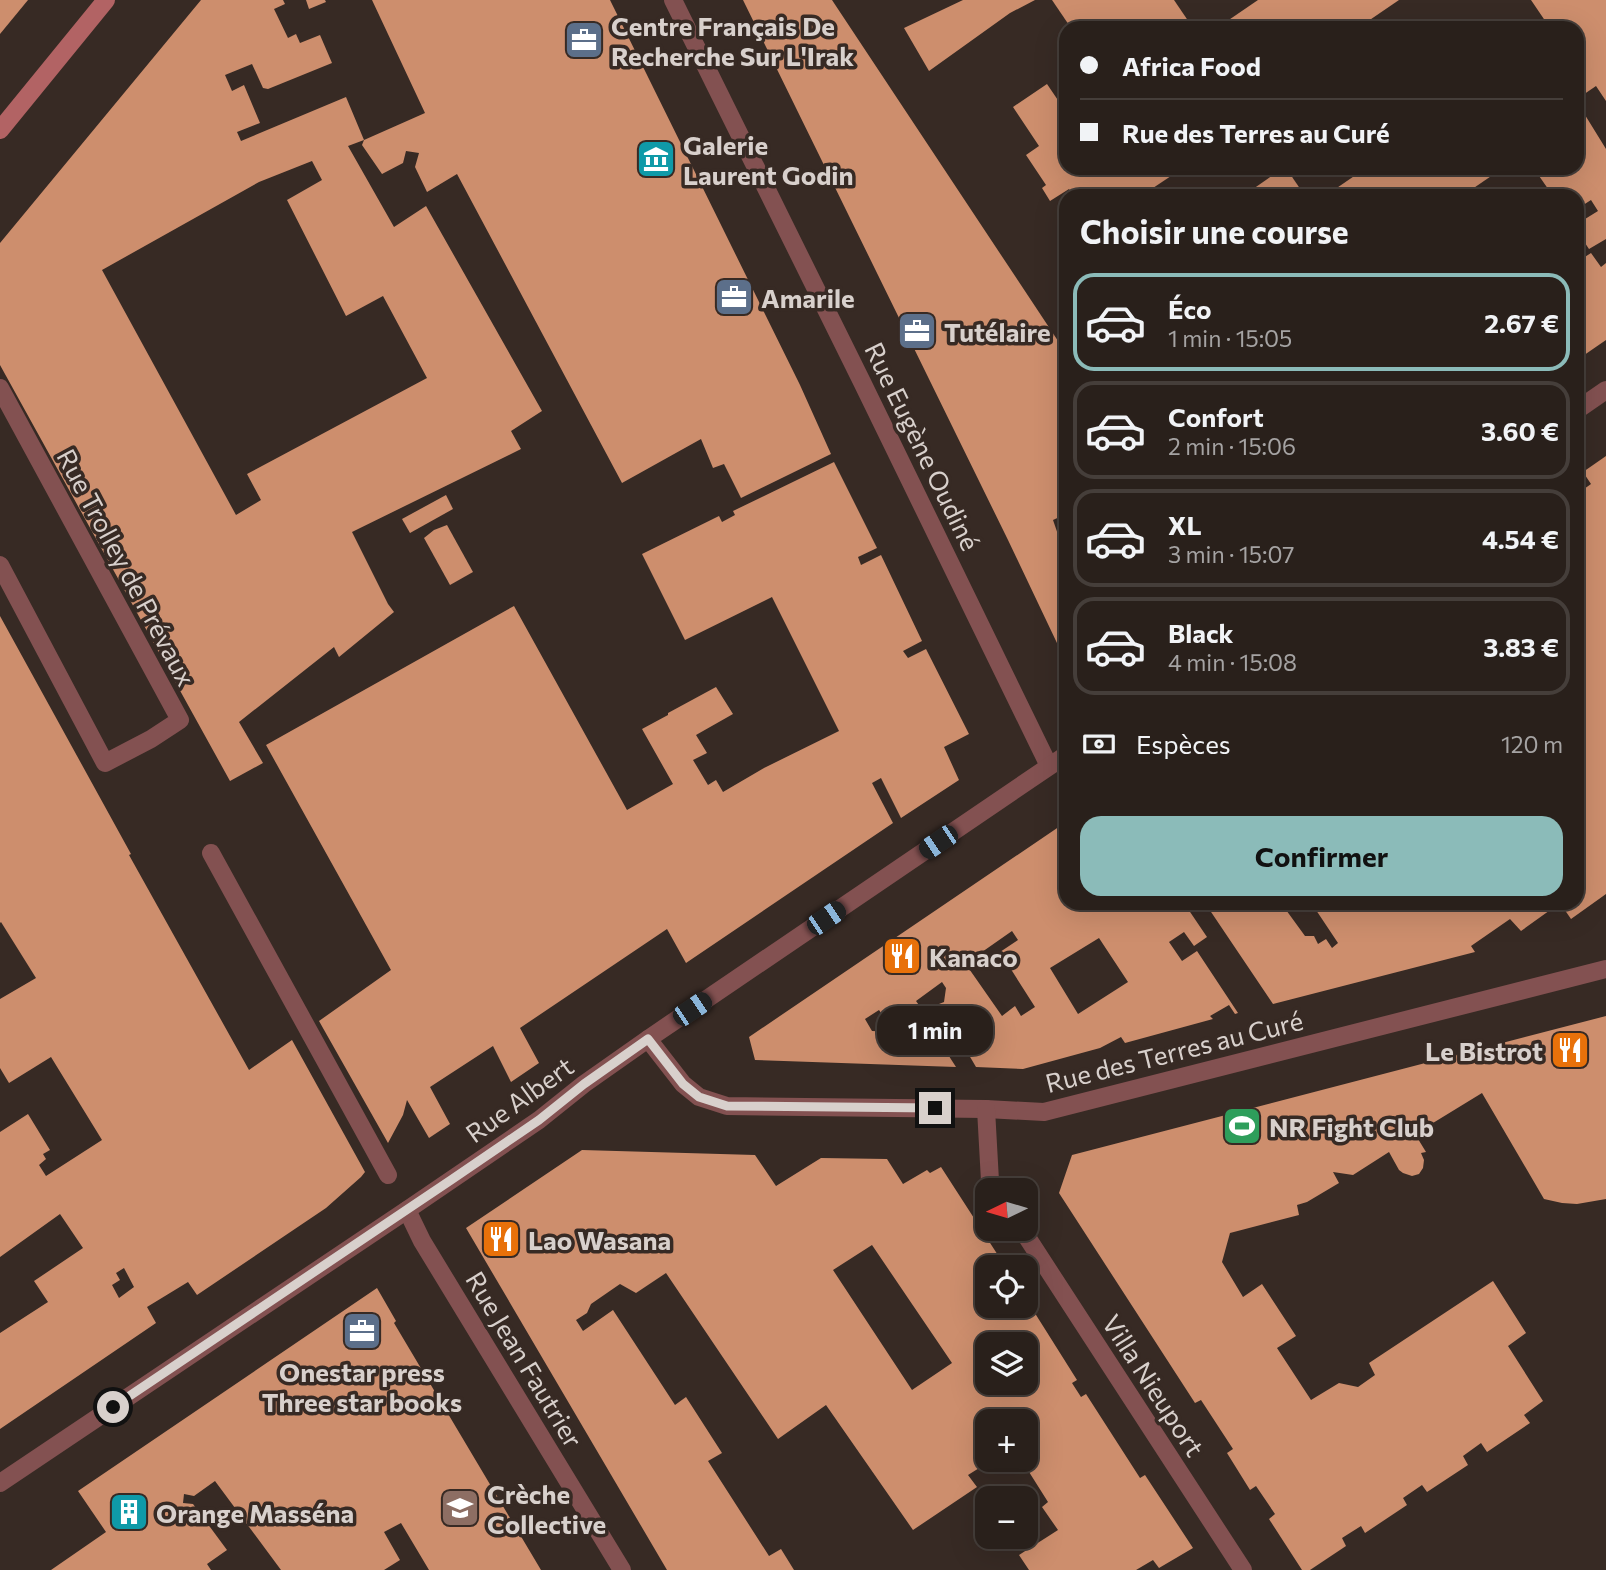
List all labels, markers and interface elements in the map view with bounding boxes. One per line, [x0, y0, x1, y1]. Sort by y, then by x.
place label: Centre Français De Recherche Sur L'Irak [611, 10, 854, 71]
office icon: Centre Français De Recherche Sur L'Irak [563, 19, 605, 61]
text: Africa Food [1122, 50, 1261, 81]
text: Rue des Terres au Curé [1122, 117, 1390, 148]
place label: Galerie Laurent Godin [683, 129, 854, 190]
museum icon: Galerie Laurent Godin [635, 138, 677, 180]
text: Choisir une course [1080, 211, 1349, 251]
office icon: Amarile [713, 276, 755, 318]
place label: Amarile [761, 282, 855, 313]
icon: car [1084, 291, 1147, 354]
text: Éco [1168, 293, 1212, 324]
text: 2.67 € [1484, 307, 1559, 338]
office icon: Tutélaire [896, 310, 938, 352]
place label: Tutélaire [944, 316, 1051, 347]
text: 1 min · 15:05 [1168, 324, 1292, 352]
street label: Rue Eugène Oudiné [859, 337, 987, 555]
icon: car [1084, 399, 1147, 462]
text: Confort [1168, 401, 1264, 432]
text: 3.60 € [1481, 415, 1559, 446]
text: 2 min · 15:06 [1168, 432, 1296, 460]
street label: Rue Trolley de Prévaux [51, 443, 203, 691]
icon: car [1084, 507, 1147, 570]
text: XL [1168, 509, 1202, 540]
text: 4.54 € [1482, 523, 1559, 554]
text: 3 min · 15:07 [1168, 540, 1294, 568]
icon: car [1084, 615, 1147, 678]
text: Black [1168, 617, 1234, 648]
text: 3.83 € [1483, 631, 1559, 662]
text: 4 min · 15:08 [1168, 648, 1297, 676]
icon: cash [1080, 725, 1118, 763]
text: Espèces [1136, 728, 1231, 759]
text: 120 m [1501, 730, 1563, 758]
button: Confirmer [1080, 816, 1563, 896]
car [915, 822, 962, 862]
car [803, 898, 850, 938]
restaurant icon: Kanaco [881, 935, 923, 977]
place label: Kanaco [929, 941, 1018, 972]
car [669, 989, 716, 1029]
street label: Rue des Terres au Curé [1042, 1004, 1306, 1098]
callout: 1 min [877, 1006, 993, 1056]
text: 1 min [908, 1016, 962, 1044]
restaurant icon: Le Bistrot [1549, 1029, 1591, 1071]
place label: Le Bistrot [1425, 1035, 1543, 1066]
street label: Rue Albert [459, 1050, 579, 1148]
route end [919, 1092, 951, 1124]
sports icon: NR Fight Club [1221, 1105, 1263, 1147]
place label: NR Fight Club [1269, 1111, 1434, 1142]
north arrow [975, 1178, 1038, 1241]
map controls [975, 1178, 1038, 1549]
restaurant icon: Lao Wasana [480, 1218, 522, 1260]
place label: Lao Wasana [528, 1224, 671, 1255]
button: locate [975, 1255, 1038, 1318]
street label: Rue Jean Fautrier [460, 1265, 590, 1453]
street label: Villa Nieuport [1097, 1308, 1211, 1462]
office icon: Onestar press Three star books [341, 1310, 383, 1352]
button: layers [975, 1332, 1038, 1395]
place label: Onestar press Three star books [262, 1356, 462, 1417]
route start [97, 1391, 129, 1423]
button: + [975, 1409, 1038, 1472]
place label: Crèche Collective [487, 1478, 606, 1539]
button: − [975, 1486, 1038, 1549]
school or university icon: Crèche Collective [439, 1487, 481, 1529]
building icon: Orange Masséna [108, 1491, 150, 1533]
place label: Orange Masséna [156, 1497, 354, 1528]

